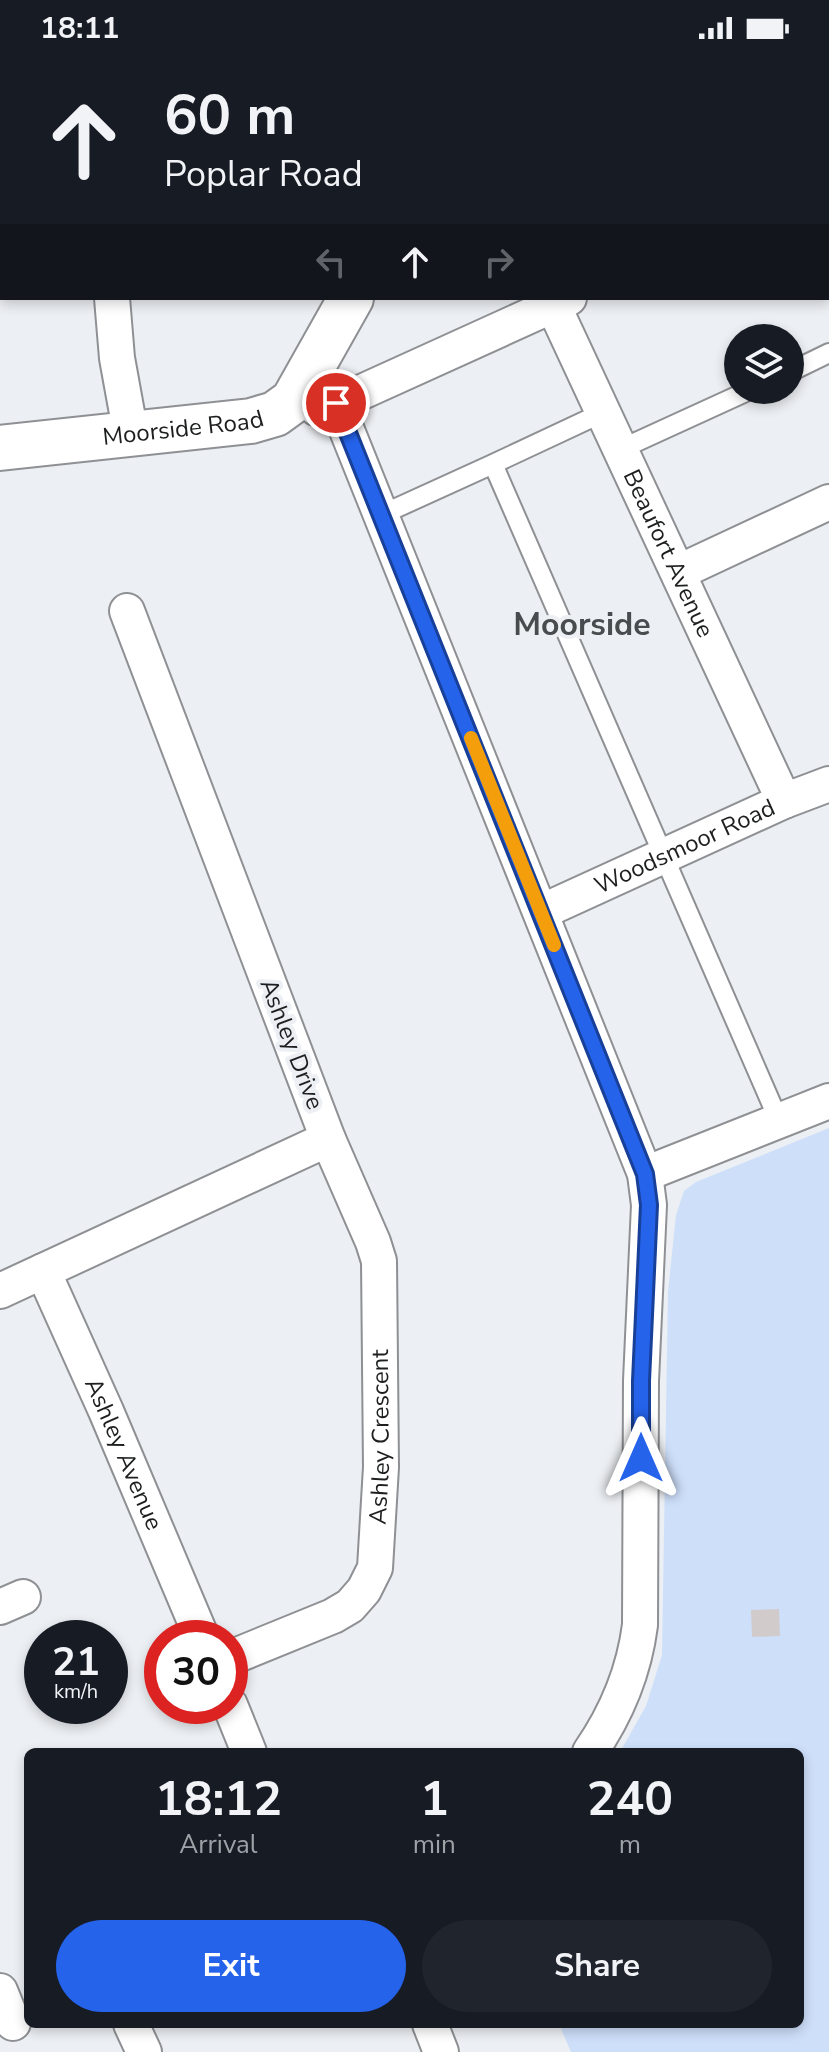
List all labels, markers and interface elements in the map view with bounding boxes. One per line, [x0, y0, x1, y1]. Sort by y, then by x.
text: 18:11 [40, 8, 119, 49]
text: 60 m [164, 77, 295, 154]
icon: ahead [32, 88, 136, 192]
text: Poplar Road [164, 150, 363, 199]
icon: left [309, 240, 353, 284]
icon: ahead [393, 240, 437, 284]
icon: right [477, 240, 521, 284]
map controls [724, 324, 804, 404]
button: layers [724, 324, 804, 404]
pin [302, 369, 370, 437]
icon: arrive [314, 381, 358, 425]
street label: Moorside Road [101, 402, 267, 453]
street label: Beaufort Avenue [616, 464, 722, 643]
district label: Moorside [513, 603, 651, 646]
street label: Woodsmoor Road [589, 791, 780, 901]
street label: Ashley Drive [252, 974, 332, 1114]
street label: Ashley Crescent [362, 1349, 397, 1525]
street label: Ashley Avenue [77, 1373, 170, 1535]
position arrow [599, 1416, 683, 1500]
speed limit sign: 30 [144, 1620, 248, 1724]
text: 21 [52, 1635, 100, 1689]
text: km/h [54, 1678, 98, 1705]
text: 18:12 [155, 1766, 282, 1832]
text: 1 [420, 1766, 449, 1832]
text: 240 [587, 1766, 673, 1832]
text: Arrival [179, 1827, 258, 1862]
text: min [413, 1827, 456, 1862]
text: m [619, 1827, 641, 1862]
button: Exit [56, 1920, 406, 2012]
button: Share [422, 1920, 772, 2012]

